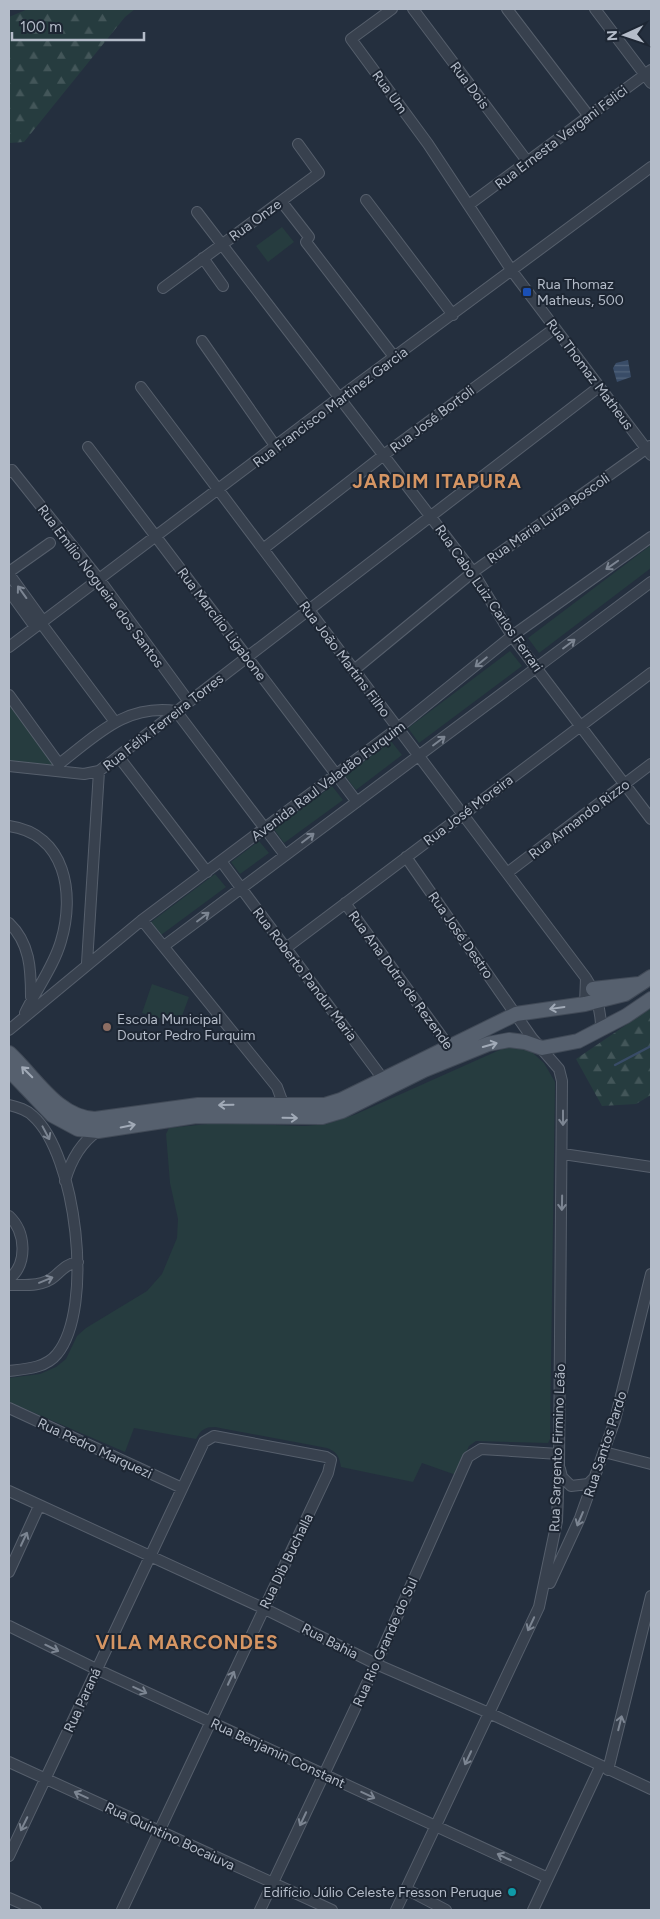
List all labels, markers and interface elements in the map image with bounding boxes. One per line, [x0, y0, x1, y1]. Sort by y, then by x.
scale bar [12, 10, 145, 42]
north arrow [600, 10, 650, 60]
text: 100 m [20, 18, 62, 36]
text: N [604, 30, 621, 42]
street label: Rua Dois [446, 58, 493, 112]
street label: Rua Um [368, 67, 411, 117]
street label: Rua Ernesta Vergani Felici [492, 82, 631, 193]
street label: Rua Onze [226, 196, 285, 245]
place label: Rua Thomaz Matheus, 500 [537, 276, 624, 309]
marker: Rua Thomaz Matheus, 500 [521, 286, 533, 298]
street label: Rua Thomaz Matheus [542, 316, 637, 433]
street label: Rua Francisco Martinez Garcia [250, 344, 411, 471]
street label: Rua José Bortoli [387, 382, 478, 457]
district label: JARDIM ITAPURA [352, 470, 522, 493]
street label: Rua Maria Luiza Boscoli [484, 470, 613, 567]
street label: Rua Emílio Nogueira dos Santos [34, 502, 167, 671]
street label: Rua Cabo Luiz Carlos Ferrari [431, 521, 546, 675]
one-way arrow [605, 560, 619, 571]
street label: Rua Marcílio Ligabone [173, 564, 270, 685]
one-way arrow [17, 585, 27, 599]
street label: Rua João Martins Filho [295, 598, 394, 721]
one-way arrow [562, 638, 575, 649]
one-way arrow [474, 656, 487, 667]
street label: Rua Félix Ferreira Torres [100, 670, 227, 775]
street label: Avenida Raul Valadão Furquim [248, 718, 409, 845]
one-way arrow [432, 735, 445, 746]
street label: Rua José Moreira [420, 771, 516, 850]
street label: Rua Armando Rizzo [525, 776, 633, 863]
one-way arrow [301, 833, 315, 843]
street label: Rua José Destro [424, 889, 497, 982]
street label: Rua Roberto Pandur Maria [249, 904, 360, 1044]
street label: Rua Ana Dutra de Rezende [345, 908, 457, 1053]
one-way arrow [196, 912, 210, 922]
one-way arrow [549, 1003, 565, 1013]
place label: Escola Municipal Doutor Pedro Furquim [117, 1011, 255, 1044]
marker: Escola Municipal Doutor Pedro Furquim [101, 1021, 113, 1033]
one-way arrow [481, 1039, 497, 1049]
one-way arrow [21, 1066, 34, 1078]
one-way arrow [218, 1100, 234, 1109]
one-way arrow [558, 1109, 568, 1125]
one-way arrow [282, 1113, 298, 1122]
one-way arrow [120, 1121, 136, 1130]
one-way arrow [41, 1126, 51, 1141]
one-way arrow [557, 1194, 567, 1211]
one-way arrow [38, 1275, 53, 1285]
street label: Rua Sargento Firmino Leão [546, 1364, 569, 1532]
street label: Rua Santos Pardo [580, 1389, 631, 1499]
street label: Rua Pedro Marquezi [35, 1414, 155, 1483]
street label: Rua Dib Buchalla [256, 1511, 317, 1612]
one-way arrow [574, 1511, 584, 1526]
one-way arrow [20, 1532, 29, 1547]
street label: Rua Rio Grande do Sul [349, 1575, 422, 1709]
one-way arrow [526, 1616, 535, 1631]
street label: Rua Bahia [299, 1620, 361, 1663]
district label: VILA MARCONDES [95, 1631, 279, 1654]
one-way arrow [45, 1643, 60, 1653]
street label: Rua Paraná [60, 1665, 105, 1735]
one-way arrow [226, 1671, 236, 1686]
one-way arrow [133, 1685, 148, 1695]
street label: Rua Benjamin Constant [208, 1715, 348, 1792]
one-way arrow [616, 1715, 625, 1731]
one-way arrow [463, 1750, 473, 1765]
one-way arrow [74, 1790, 89, 1799]
one-way arrow [360, 1791, 375, 1800]
street label: Rua Quintino Bocaiuva [102, 1799, 238, 1874]
one-way arrow [298, 1811, 308, 1826]
one-way arrow [19, 1817, 29, 1832]
one-way arrow [497, 1852, 512, 1862]
place label: Edifício Júlio Celeste Fresson Peruque [263, 1884, 502, 1901]
marker: Edifício Júlio Celeste Fresson Peruque [506, 1886, 518, 1898]

